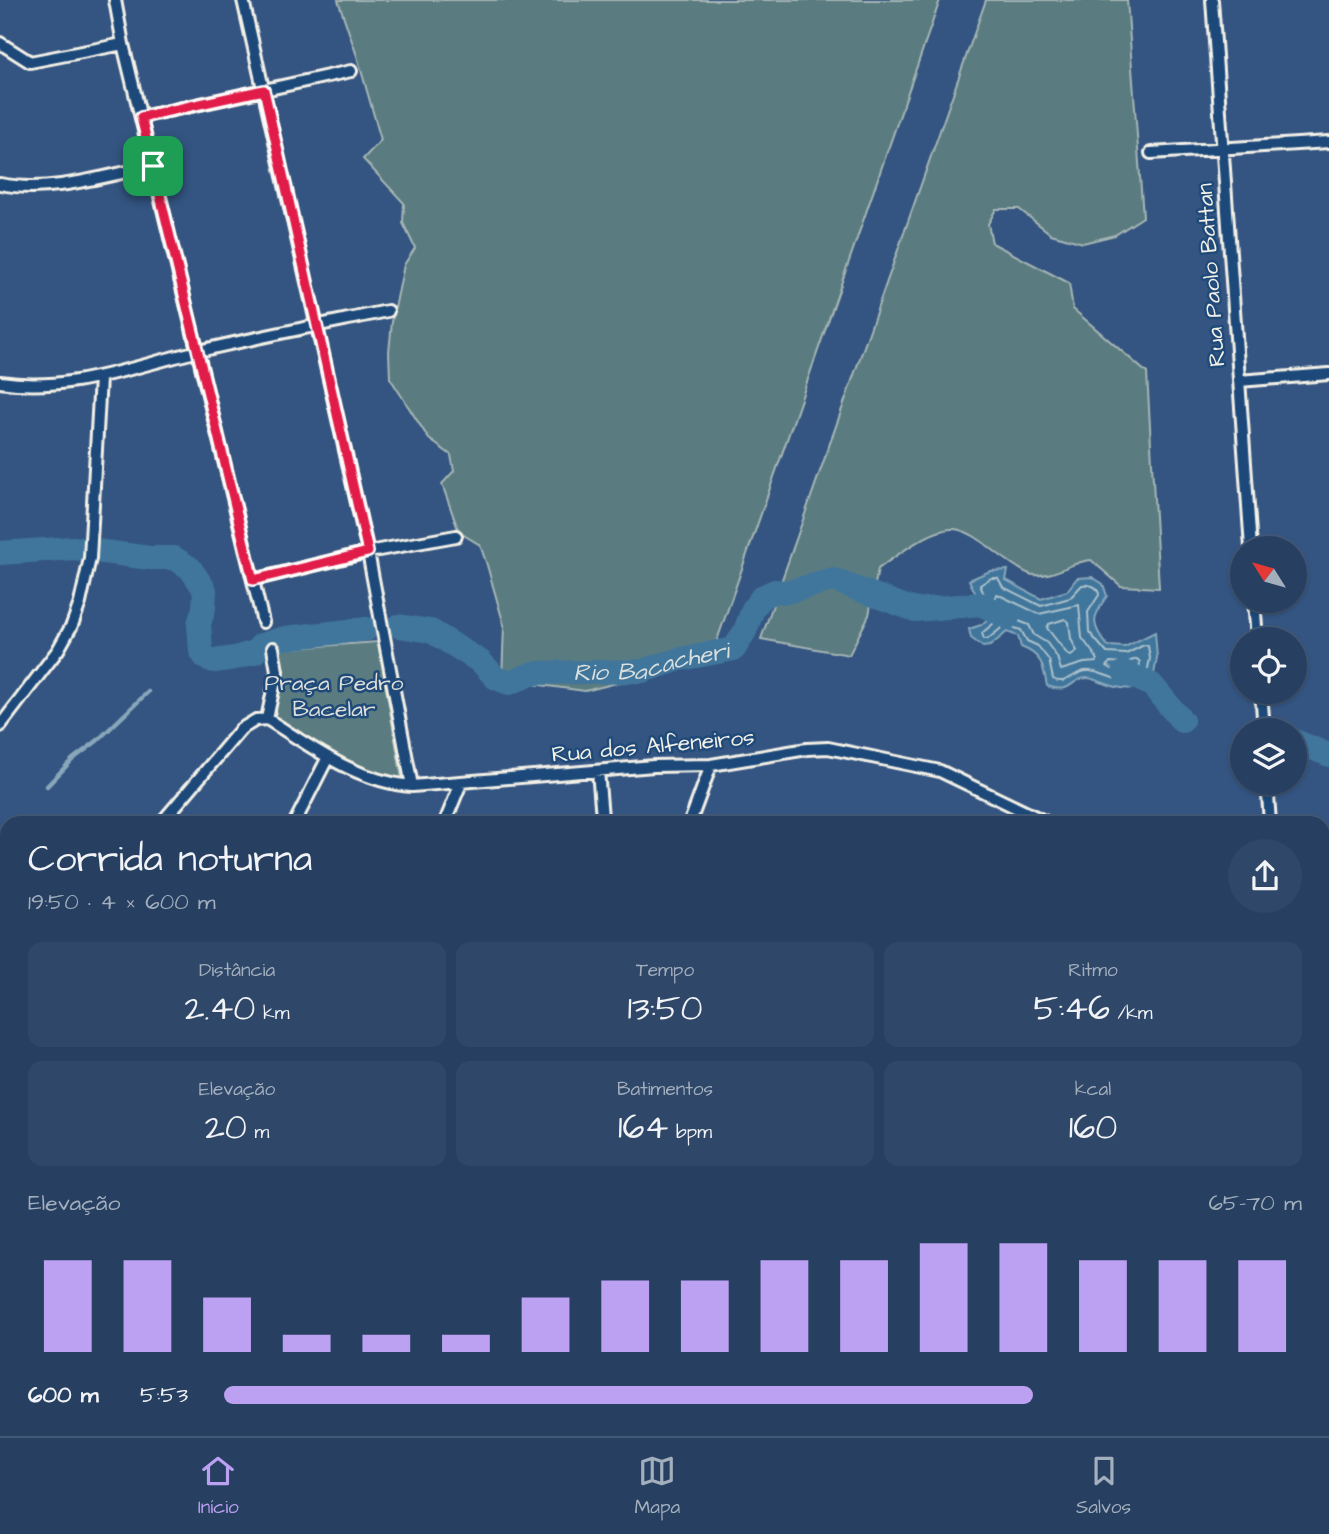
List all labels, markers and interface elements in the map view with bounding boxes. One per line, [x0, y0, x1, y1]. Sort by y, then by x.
pin [123, 136, 183, 196]
icon: arrive [134, 147, 172, 185]
street label: Rua Paolo Battan [1189, 182, 1233, 368]
north arrow [1230, 536, 1307, 612]
map controls [1230, 536, 1307, 795]
button: locate [1230, 627, 1307, 704]
water label: Rio Bacacheri [573, 634, 735, 690]
park label: Praça Pedro Bacelar [264, 667, 404, 725]
button: layers [1230, 718, 1307, 795]
street label: Rua dos Alfeneiros [550, 721, 756, 771]
text: Corrida noturna [28, 834, 312, 886]
button: share [1228, 839, 1302, 913]
text: 19:50 · 4 × 600 m [28, 886, 216, 918]
text: Distância [199, 957, 275, 984]
text: Tempo [636, 957, 694, 984]
text: Ritmo [1068, 957, 1118, 984]
text: 2.40 [185, 984, 255, 1033]
text: 13:50 [628, 984, 703, 1033]
text: 5:46 [1033, 984, 1110, 1033]
text: km [255, 1000, 289, 1027]
text: /km [1110, 1000, 1153, 1027]
text: Elevação [199, 1076, 275, 1103]
text: Batimentos [617, 1076, 713, 1103]
text: kcal [1075, 1076, 1111, 1103]
text: 20 [205, 1103, 247, 1152]
text: 164 [618, 1103, 668, 1152]
text: 160 [1069, 1103, 1117, 1152]
text: m [247, 1119, 269, 1146]
text: bpm [668, 1119, 712, 1146]
text: Elevação [28, 1187, 121, 1219]
text: 65–70 m [1208, 1187, 1302, 1219]
text: 600 m [28, 1379, 99, 1411]
text: 5:53 [140, 1379, 188, 1411]
tab: Início [198, 1452, 239, 1521]
tab: Mapa [635, 1452, 680, 1521]
tab: Salvos [1076, 1452, 1131, 1521]

